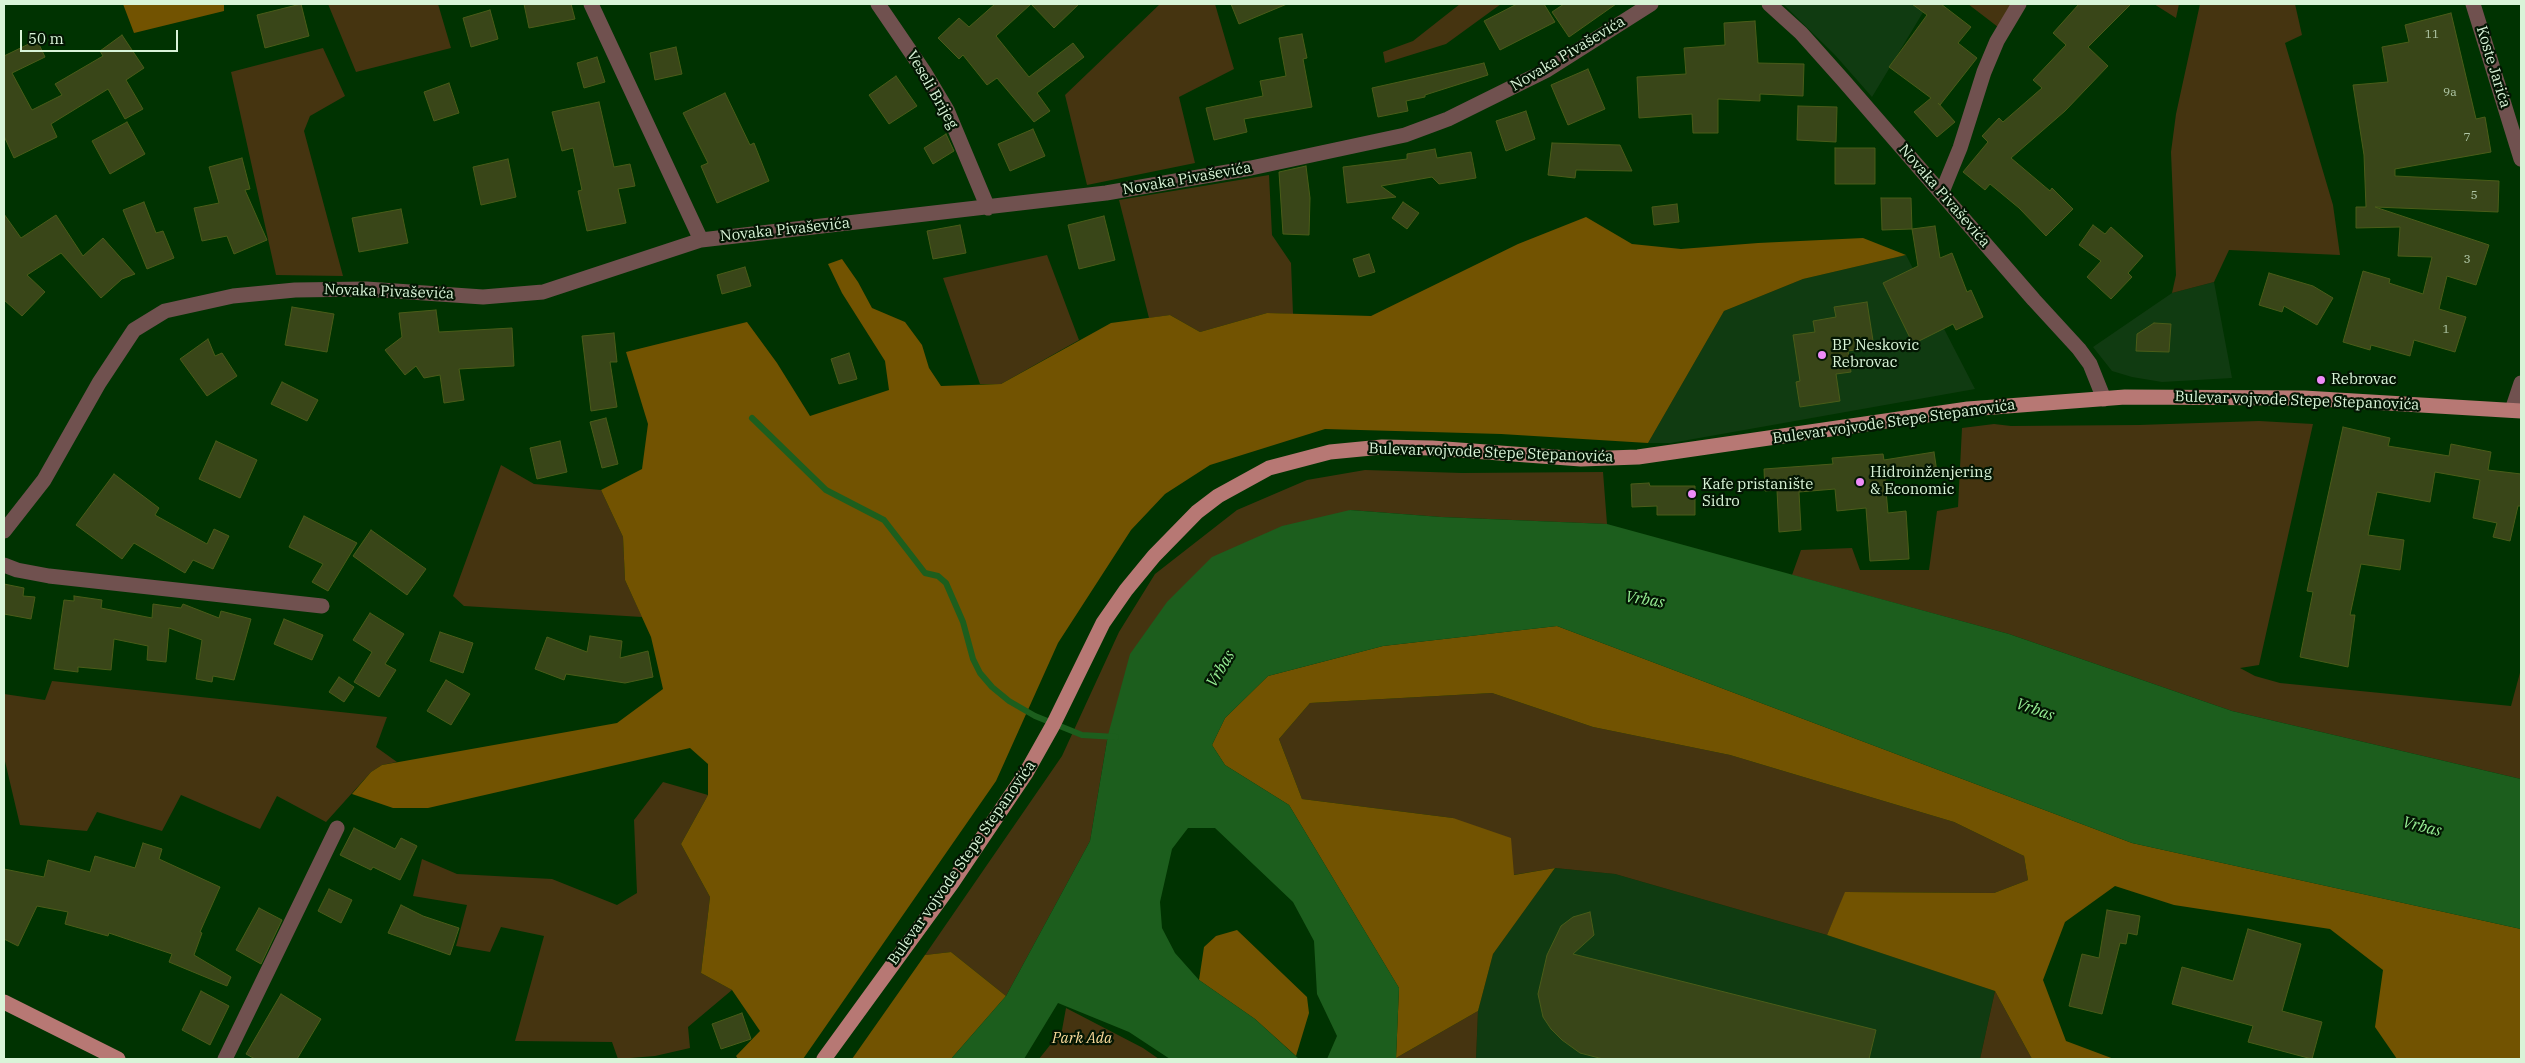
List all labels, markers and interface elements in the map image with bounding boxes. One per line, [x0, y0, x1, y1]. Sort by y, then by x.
street label: Novaka Pivaševića [1507, 13, 1629, 95]
scale bar [22, 20, 180, 52]
street label: Koste Jarića [2472, 24, 2514, 110]
house number: 11 [2425, 28, 2439, 42]
text: 50 m [28, 29, 64, 48]
street label: Veseli Brijeg [902, 48, 962, 132]
house number: 9a [2443, 86, 2457, 100]
house number: 7 [2463, 131, 2471, 145]
street label: Novaka Pivaševića [1894, 141, 1994, 251]
street label: Novaka Pivaševića [1121, 159, 1253, 199]
house number: 5 [2470, 189, 2478, 203]
street label: Novaka Pivaševića [719, 214, 851, 246]
house number: 3 [2463, 253, 2471, 267]
street label: Novaka Pivaševića [324, 281, 454, 303]
house number: 1 [2442, 323, 2450, 337]
place label: BP Neskovic Rebrovac [1832, 337, 1919, 372]
marker: BP Neskovic Rebrovac [1816, 349, 1828, 361]
place label: Rebrovac [2331, 371, 2397, 389]
marker: Rebrovac [2315, 374, 2327, 386]
street label: Bulevar vojvode Stepe Stepanovića [2174, 388, 2420, 414]
street label: Bulevar vojvode Stepe Stepanovića [1771, 396, 2017, 448]
street label: Bulevar vojvode Stepe Stepanovića [1368, 440, 1614, 466]
place label: Hidroinženjering & Economic [1870, 464, 1992, 499]
place label: Kafe pristanište Sidro [1702, 476, 1813, 511]
marker: Hidroinženjering & Economic [1854, 476, 1866, 488]
marker: Kafe pristanište Sidro [1686, 488, 1698, 500]
water label: Vrbas [1624, 587, 1666, 613]
water label: Vrbas [1203, 647, 1239, 691]
water label: Vrbas [2013, 695, 2057, 725]
street label: Bulevar vojvode Stepe Stepanovića [884, 757, 1040, 969]
water label: Vrbas [2401, 813, 2443, 841]
park label: Park Ada [1052, 1030, 1112, 1048]

